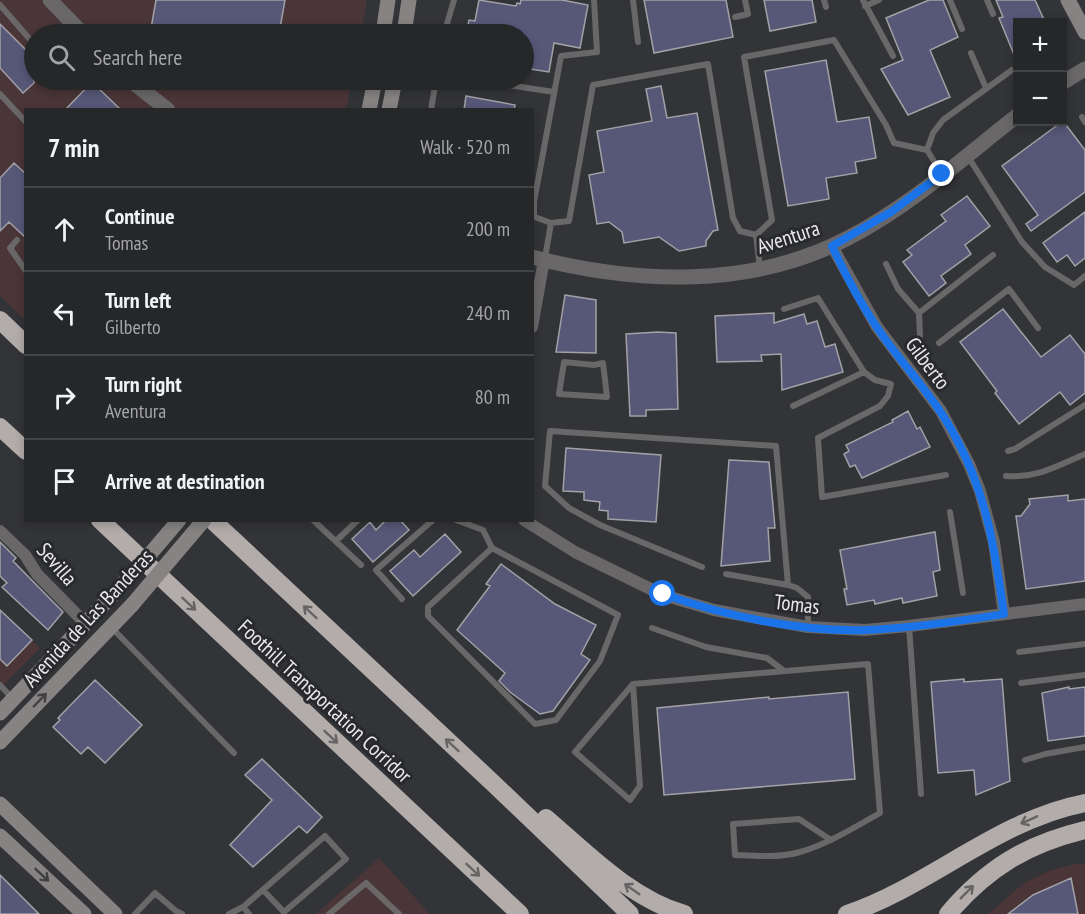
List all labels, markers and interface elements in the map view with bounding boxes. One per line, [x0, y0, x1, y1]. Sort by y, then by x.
map controls [1013, 18, 1067, 126]
button: + [1013, 18, 1067, 72]
search box [24, 24, 534, 90]
icon: search [45, 41, 78, 74]
text: Search here [93, 43, 182, 71]
button: − [1013, 72, 1067, 126]
text: 7 min [48, 131, 99, 164]
text: Walk · 520 m [420, 134, 510, 160]
route end [928, 160, 954, 186]
text: Continue [105, 202, 175, 230]
icon: ahead [48, 213, 81, 246]
street label: Aventura [753, 214, 823, 260]
text: 200 m [466, 216, 510, 242]
text: Tomas [105, 230, 148, 256]
text: Turn left [105, 286, 171, 314]
icon: left [48, 297, 81, 330]
text: 240 m [466, 300, 510, 326]
text: Gilberto [105, 314, 161, 340]
street label: Gilberto [900, 332, 956, 394]
text: Turn right [105, 370, 182, 398]
icon: right [48, 381, 81, 414]
text: 80 m [475, 384, 510, 410]
text: Aventura [105, 398, 166, 424]
icon: arrive [48, 465, 81, 498]
text: Arrive at destination [105, 467, 265, 495]
street label: Sevilla [31, 537, 83, 591]
street label: Avenida de Las Banderas [17, 543, 159, 693]
route start [649, 580, 675, 606]
street label: Tomas [773, 588, 821, 620]
one-way arrow [181, 596, 196, 611]
one-way arrow [302, 604, 317, 619]
street label: Foothill Transportation Corridor [232, 613, 418, 789]
one-way arrow [33, 693, 48, 708]
one-way arrow [323, 730, 338, 744]
one-way arrow [445, 737, 460, 752]
one-way arrow [1021, 815, 1039, 827]
one-way arrow [466, 863, 481, 877]
one-way arrow [34, 868, 49, 882]
one-way arrow [624, 883, 640, 895]
one-way arrow [960, 885, 975, 900]

